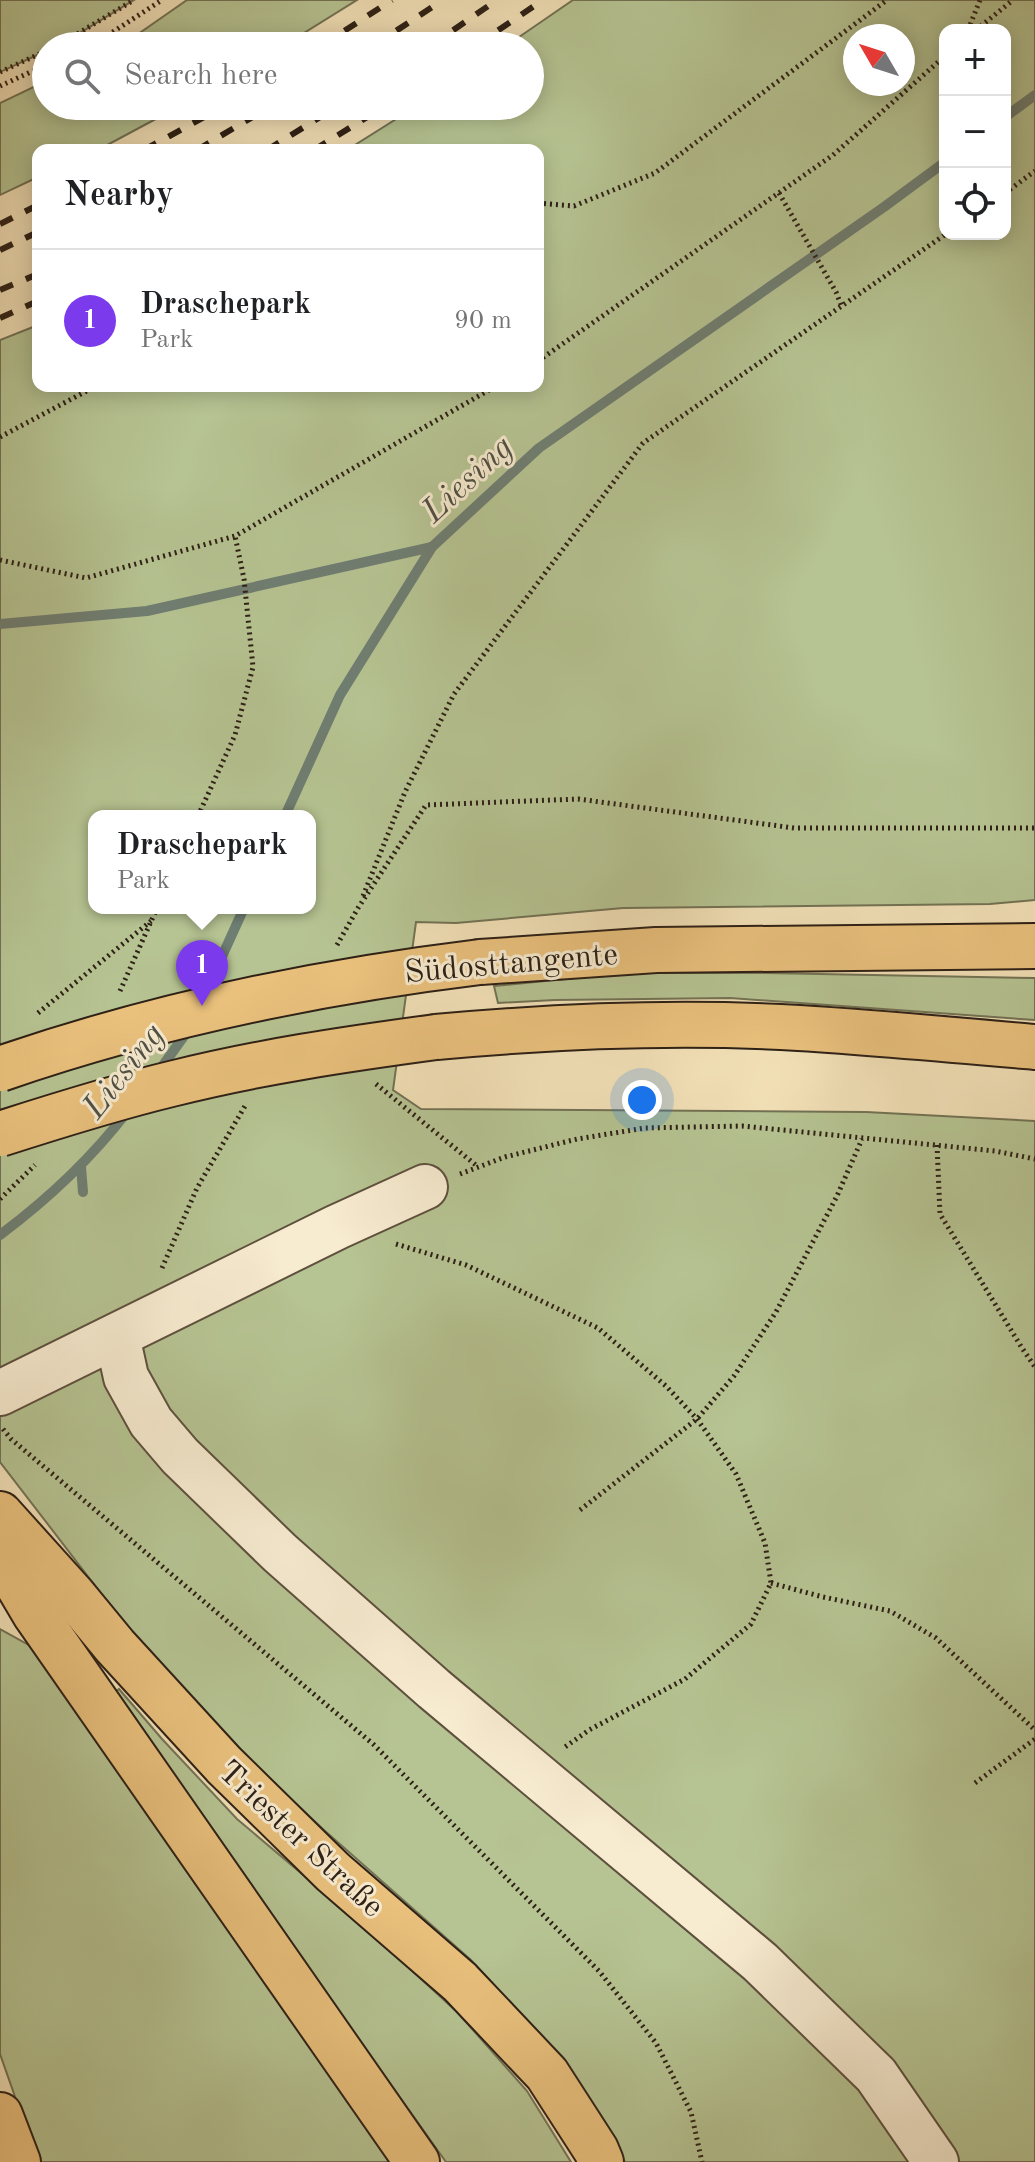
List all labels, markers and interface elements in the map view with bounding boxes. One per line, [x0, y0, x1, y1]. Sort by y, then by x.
north arrow [843, 24, 915, 96]
map controls [939, 24, 1011, 240]
button: + [939, 24, 1011, 96]
search box [32, 32, 544, 120]
icon: search [60, 54, 104, 98]
text: Search here [124, 61, 278, 91]
button: − [939, 96, 1011, 168]
button: locate [939, 168, 1011, 240]
text: Nearby [64, 179, 174, 213]
text: Draschepark [140, 290, 311, 320]
text: 1 [82, 308, 98, 334]
text: 90 m [454, 308, 512, 334]
text: Park [140, 327, 194, 353]
water label: Liesing [416, 430, 520, 531]
popup [88, 810, 316, 914]
text: Draschepark [116, 831, 288, 861]
text: Park [116, 868, 170, 894]
pin: 1 [176, 940, 228, 1006]
street label: Südosttangente [403, 940, 619, 990]
water label: Liesing [77, 1018, 172, 1126]
your location [622, 1080, 662, 1120]
street label: Triester Straße [211, 1756, 389, 1924]

